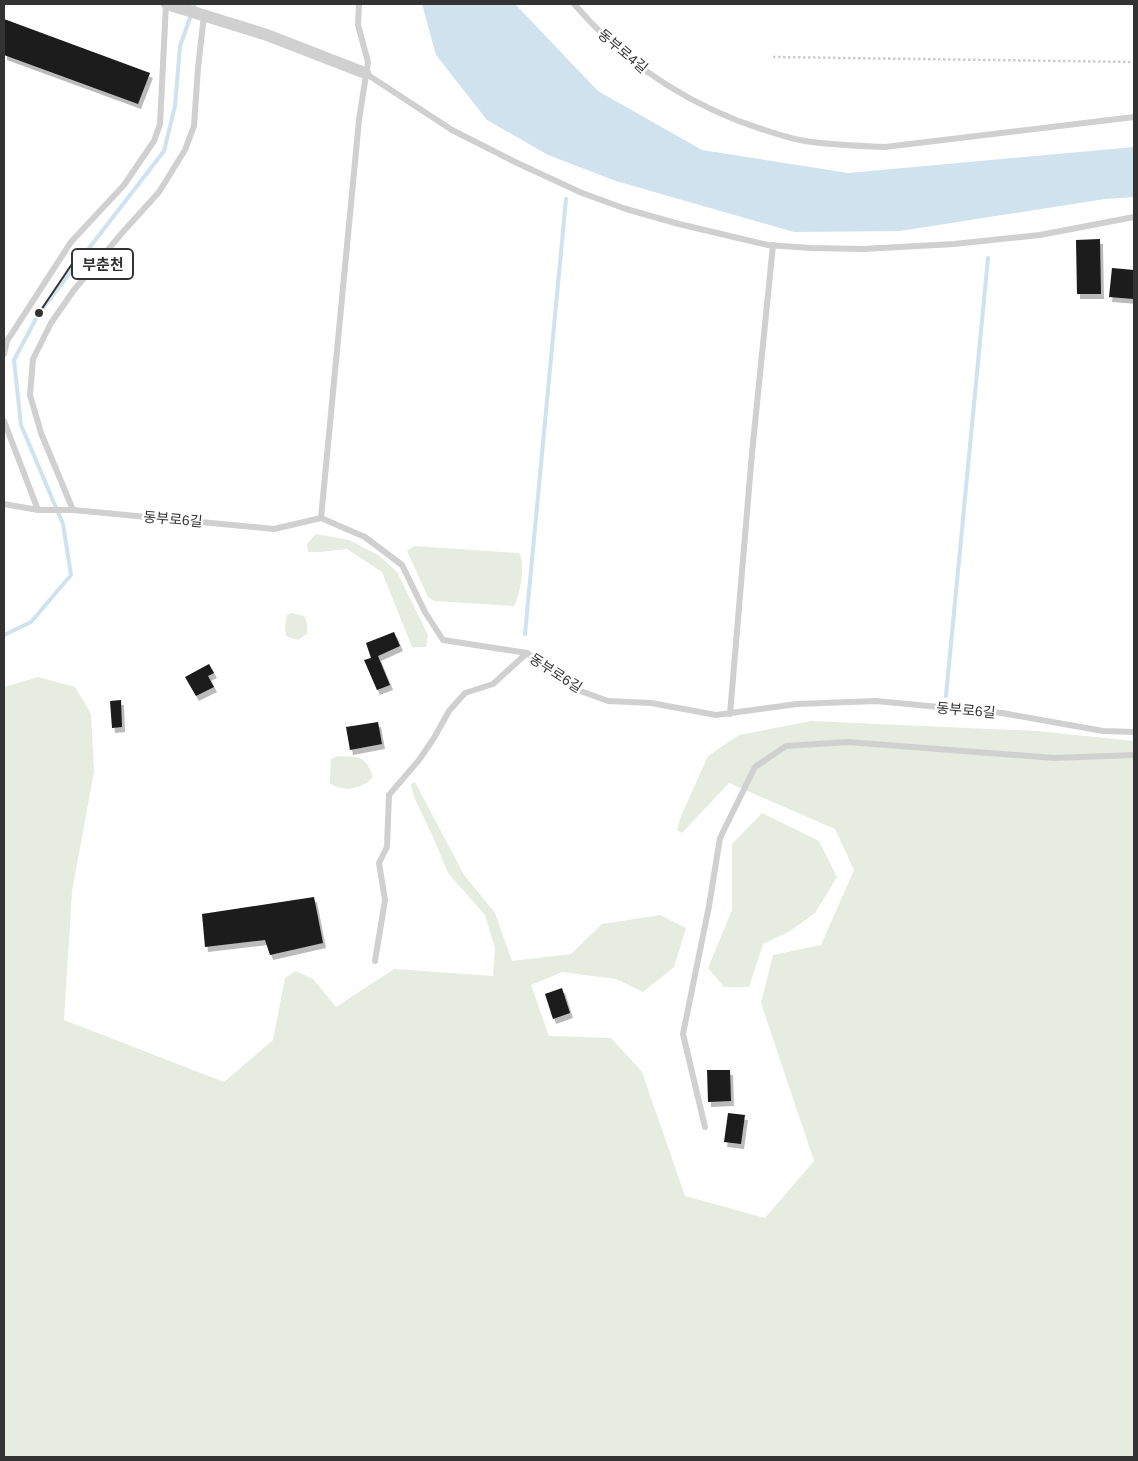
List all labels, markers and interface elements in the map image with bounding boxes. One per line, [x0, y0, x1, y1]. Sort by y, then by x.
street label: 동부로4길 [595, 26, 651, 76]
callout: 부춘천 [72, 249, 133, 279]
text: 부춘천 [82, 256, 124, 273]
street label: 동부로6길 [143, 508, 203, 530]
street label: 동부로6길 [527, 650, 585, 696]
street label: 동부로6길 [936, 699, 996, 721]

